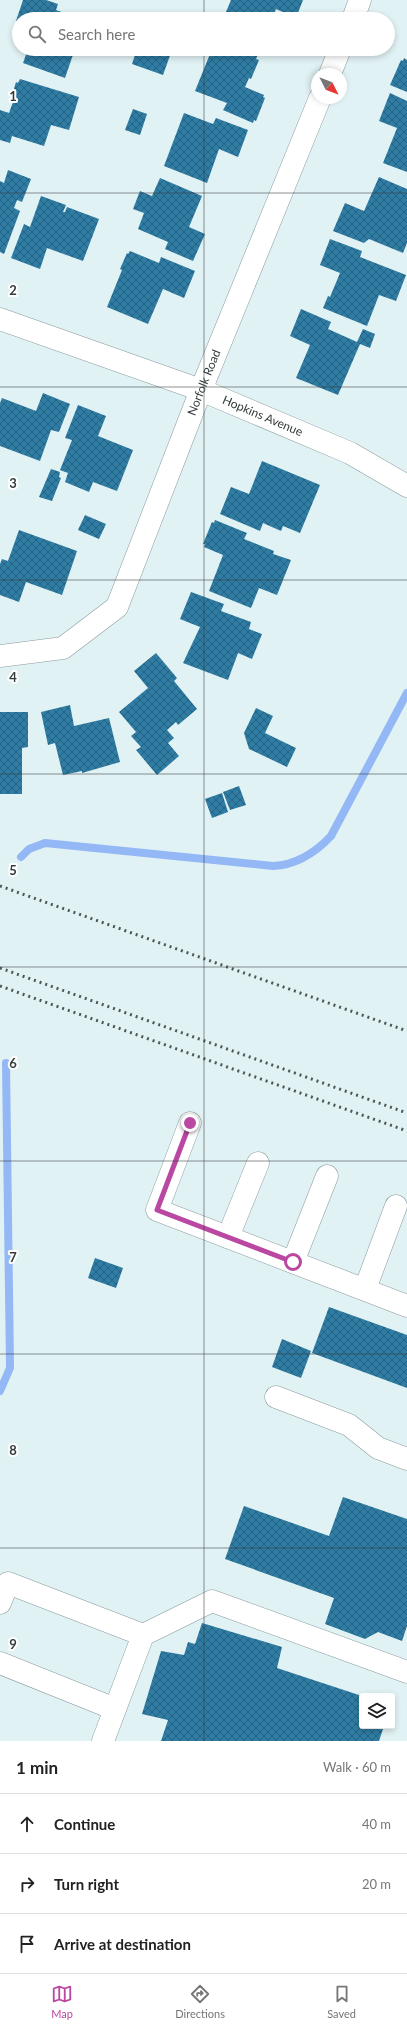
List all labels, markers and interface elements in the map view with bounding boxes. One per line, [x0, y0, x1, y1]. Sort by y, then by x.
search box [12, 12, 395, 56]
icon: search [26, 23, 48, 45]
text: Search here [58, 25, 135, 43]
north arrow [311, 68, 347, 104]
text: 1 [9, 88, 17, 104]
text: 2 [9, 282, 17, 298]
street label: Norfolk Road [184, 347, 224, 418]
street label: Hopkins Avenue [220, 392, 305, 439]
text: 3 [9, 475, 17, 491]
text: 4 [9, 669, 17, 685]
text: 5 [9, 862, 17, 878]
text: 6 [9, 1055, 17, 1071]
route end [181, 1114, 199, 1132]
text: 7 [9, 1249, 17, 1265]
route start [284, 1253, 302, 1271]
text: 8 [9, 1442, 17, 1458]
text: 9 [9, 1636, 17, 1652]
map controls [359, 1693, 395, 1729]
button: layers [359, 1693, 395, 1729]
text: 1 min [16, 1757, 58, 1778]
text: Walk · 60 m [323, 1759, 391, 1775]
icon: ahead [16, 1813, 38, 1835]
text: Continue [54, 1815, 115, 1833]
text: 40 m [362, 1816, 391, 1832]
icon: right [16, 1873, 38, 1895]
text: Turn right [54, 1875, 119, 1893]
text: 20 m [362, 1876, 391, 1892]
icon: arrive [16, 1933, 38, 1955]
text: Arrive at destination [54, 1935, 191, 1953]
tab: Map [51, 1983, 73, 2020]
tab: Directions [175, 1983, 225, 2020]
tab: Saved [327, 1983, 356, 2020]

